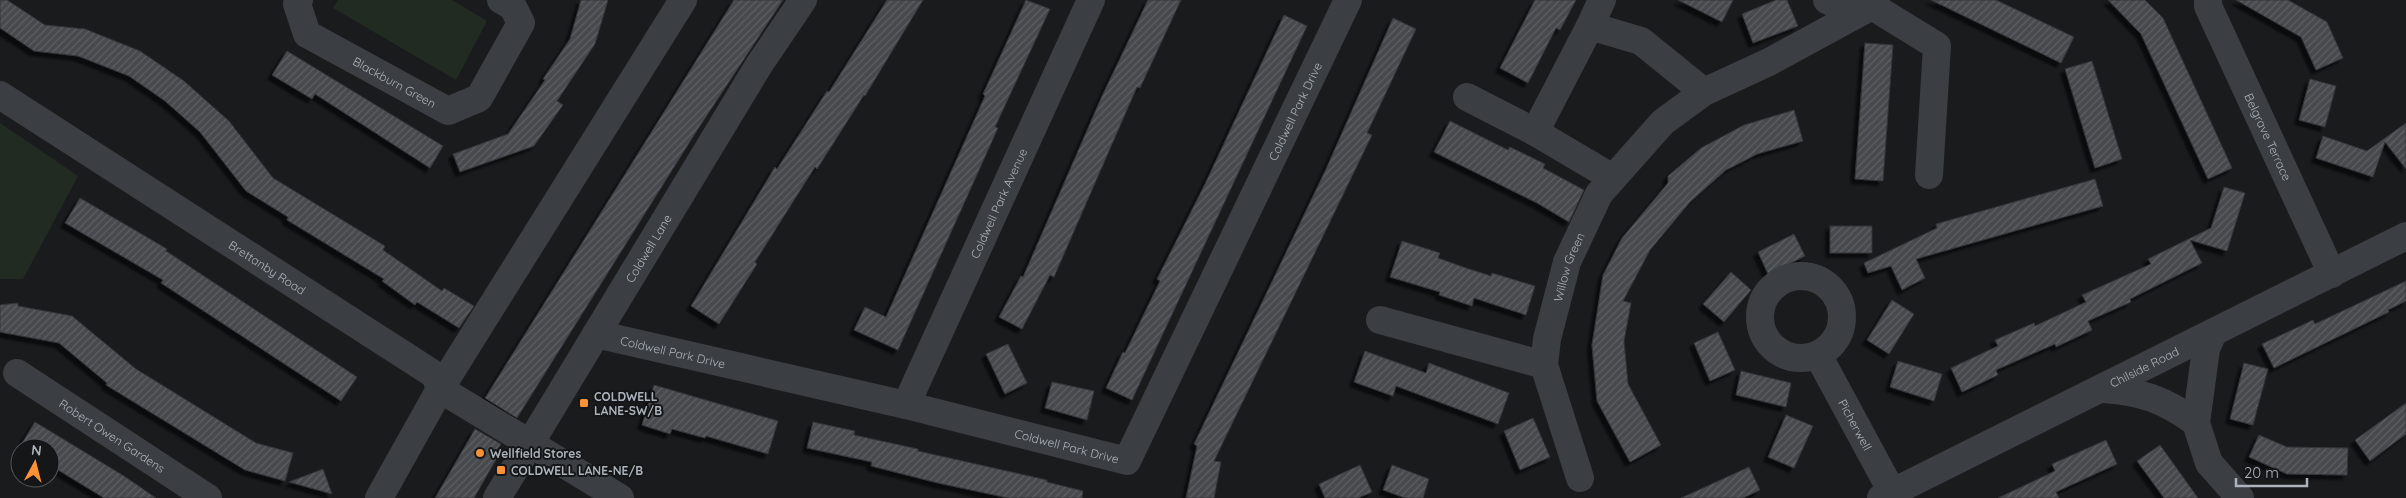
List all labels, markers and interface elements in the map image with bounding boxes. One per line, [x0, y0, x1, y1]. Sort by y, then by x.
street label: Blackburn Green [350, 53, 439, 111]
street label: Coldwell Park Drive [1265, 59, 1325, 163]
street label: Belgrave Terrace [2242, 91, 2295, 183]
street label: Coldwell Park Avenue [967, 145, 1030, 260]
street label: Coldwell Lane [622, 211, 675, 285]
street label: Willow Green [1550, 230, 1587, 303]
street label: Brettanby Road [226, 237, 309, 297]
street label: Coldwell Park Drive [619, 332, 727, 371]
street label: Chilside Road [2107, 343, 2181, 390]
place label: COLDWELL LANE-SW/B [594, 389, 662, 418]
street label: Robert Owen Gardens [57, 395, 168, 476]
street label: Picherwell [1836, 396, 1875, 453]
marker: COLDWELL LANE-SW/B [578, 397, 590, 409]
street label: Coldwell Park Drive [1013, 425, 1121, 466]
north arrow [10, 438, 60, 488]
text: N [30, 441, 43, 460]
place label: Wellfield Stores [490, 446, 581, 461]
marker: Wellfield Stores [474, 447, 486, 459]
scale bar [2236, 456, 2307, 488]
place label: COLDWELL LANE-NE/B [511, 463, 643, 478]
text: 20 m [2244, 463, 2279, 482]
marker: COLDWELL LANE-NE/B [495, 464, 507, 476]

